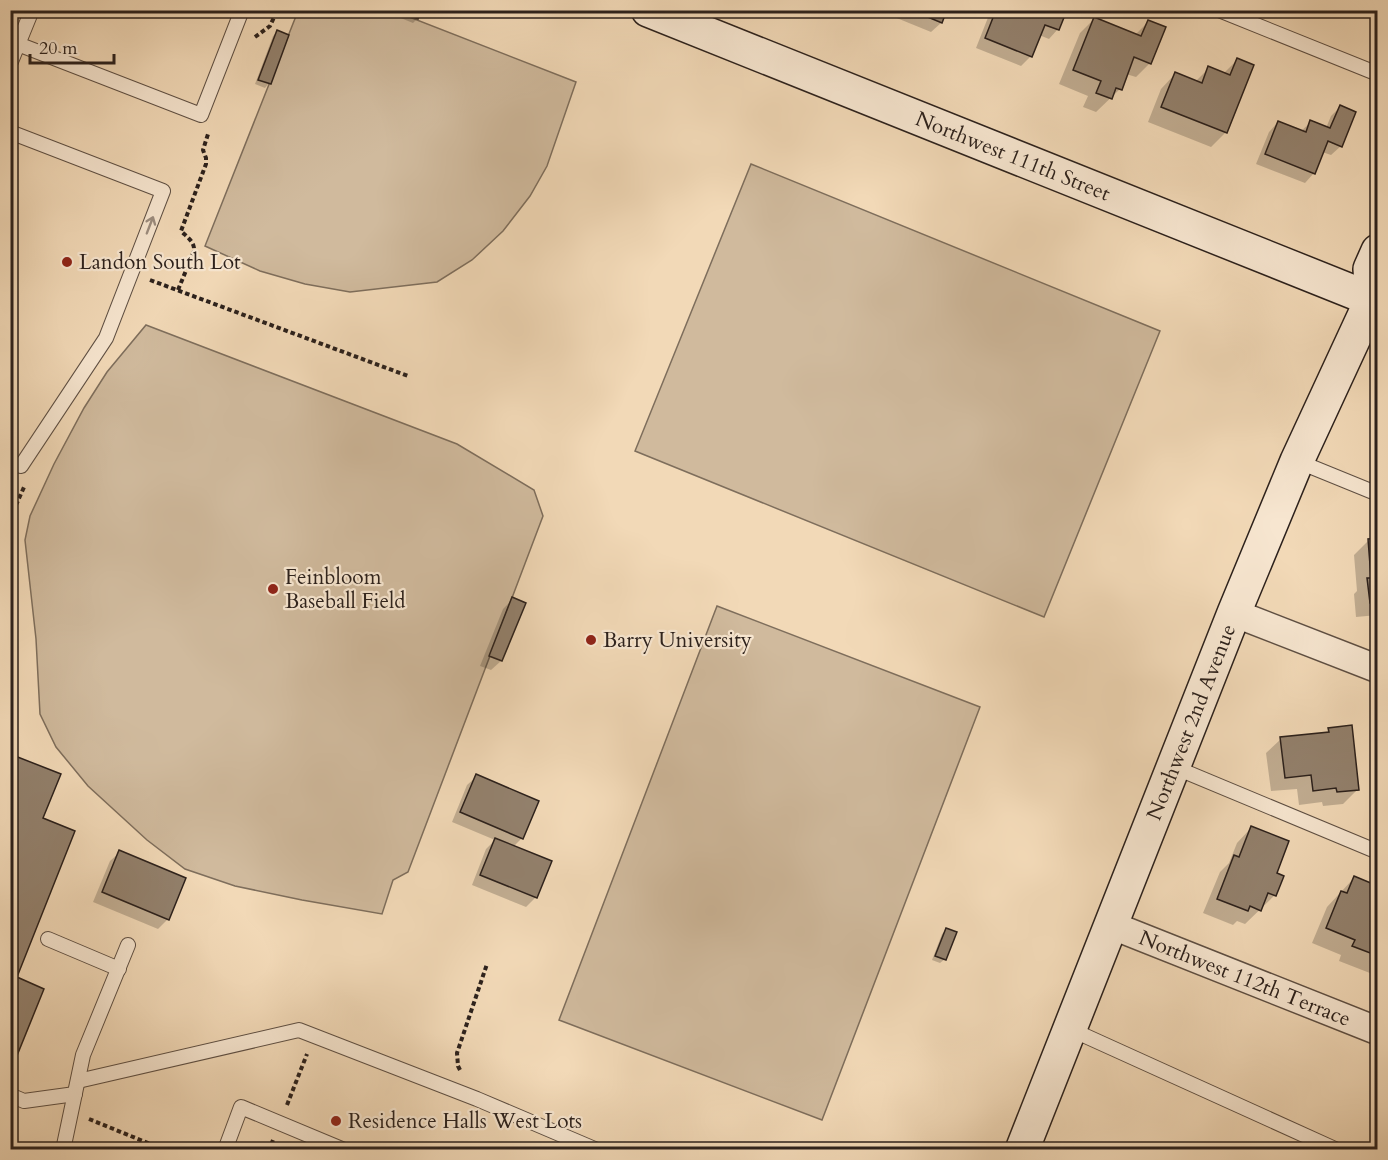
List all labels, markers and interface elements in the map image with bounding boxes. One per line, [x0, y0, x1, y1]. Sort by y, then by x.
scale bar [30, 27, 114, 65]
text: 20 m [39, 36, 78, 61]
street label: Northwest 111th Street [911, 104, 1115, 209]
one-way arrow [145, 216, 156, 234]
place label: Landon South Lot [79, 248, 241, 277]
marker: Landon South Lot [60, 255, 74, 269]
place label: Feinbloom Baseball Field [285, 563, 406, 616]
marker: Feinbloom Baseball Field [266, 582, 280, 596]
street label: Northwest 2nd Avenue [1140, 620, 1243, 825]
place label: Barry University [603, 626, 752, 655]
marker: Barry University [584, 633, 598, 647]
street label: Northwest 112th Terrace [1135, 924, 1355, 1034]
place label: Residence Halls West Lots [348, 1107, 582, 1136]
marker: Residence Halls West Lots [329, 1114, 343, 1128]

